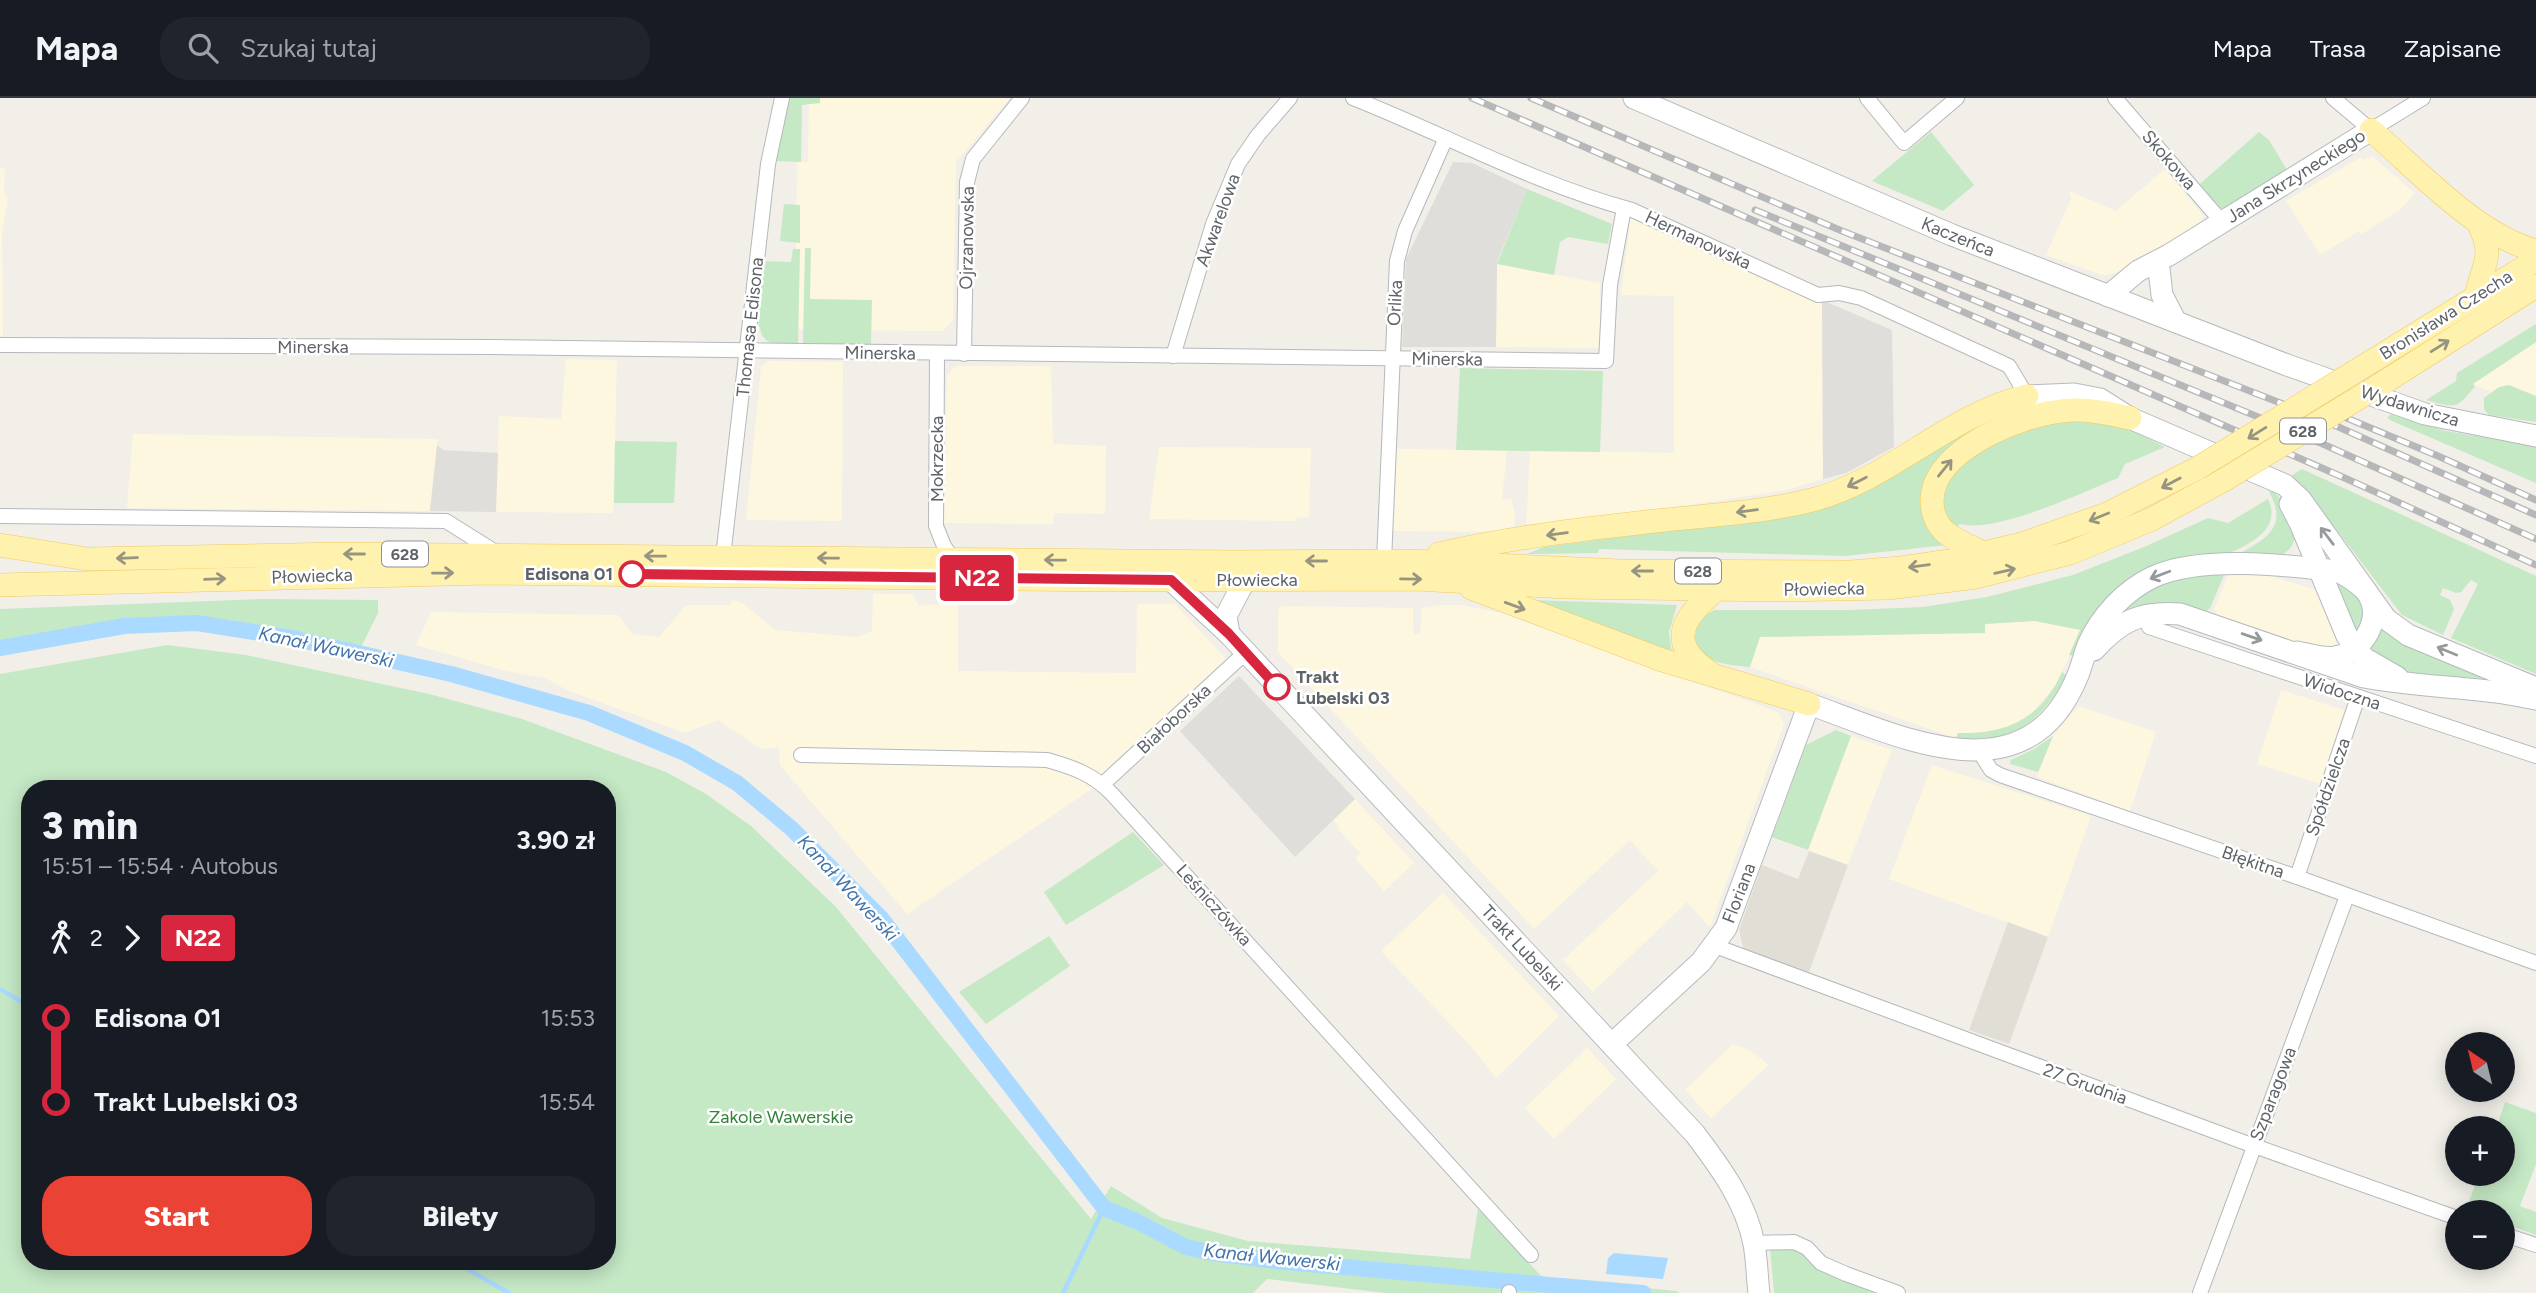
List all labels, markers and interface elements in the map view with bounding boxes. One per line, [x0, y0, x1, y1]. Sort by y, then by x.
search box [160, 17, 650, 80]
text: Mapa [35, 29, 118, 68]
icon: search [184, 29, 222, 67]
text: Szukaj tutaj [240, 32, 377, 64]
text: Mapa [2213, 34, 2272, 63]
text: Trasa [2310, 34, 2366, 63]
text: Zapisane [2404, 34, 2501, 63]
street label: Jana Skrzyneckiego [2222, 124, 2370, 228]
street label: Skokowa [2137, 126, 2201, 194]
street label: Akwarelowa [1191, 171, 1245, 269]
street label: Ojrzanowska [955, 186, 979, 290]
street label: Hermanowska [1642, 206, 1754, 274]
street label: Kaczeńca [1918, 212, 1998, 262]
street label: Thomasa Edisona [732, 256, 768, 398]
street label: Bronisława Czecha [2376, 265, 2516, 365]
street label: Orlika [1383, 280, 1407, 326]
street label: Minerska [277, 336, 349, 358]
one-way arrow [2430, 339, 2450, 353]
street label: Minerska [844, 341, 916, 365]
street label: Minerska [1411, 347, 1483, 371]
street label: Wydawnicza [2358, 381, 2462, 431]
street label: Mokrzecka [926, 416, 948, 502]
road number: 628 [2280, 418, 2326, 444]
one-way arrow [2247, 426, 2267, 440]
one-way arrow [1937, 460, 1952, 478]
one-way arrow [1847, 475, 1868, 489]
one-way arrow [2161, 476, 2181, 490]
one-way arrow [1737, 504, 1759, 517]
one-way arrow [2089, 512, 2111, 525]
one-way arrow [2319, 527, 2334, 546]
one-way arrow [1546, 528, 1569, 541]
road number: 628 [382, 542, 428, 566]
one-way arrow [343, 547, 366, 561]
one-way arrow [644, 549, 667, 563]
one-way arrow [116, 551, 139, 564]
one-way arrow [817, 551, 840, 565]
one-way arrow [1044, 553, 1067, 567]
one-way arrow [1304, 554, 1327, 568]
line badge: N22 [937, 555, 1017, 601]
road number: 628 [1675, 558, 1721, 584]
one-way arrow [1908, 560, 1930, 573]
marker: Edisona 01 [619, 561, 645, 587]
place label: Edisona 01 [525, 563, 613, 585]
text: N22 [954, 563, 1000, 592]
street label: Płowiecka [271, 564, 353, 588]
one-way arrow [1631, 564, 1654, 578]
one-way arrow [1993, 564, 2016, 577]
one-way arrow [431, 566, 454, 580]
street label: Płowiecka [1216, 569, 1298, 591]
one-way arrow [2150, 570, 2171, 583]
one-way arrow [203, 572, 226, 585]
one-way arrow [1399, 572, 1422, 585]
street label: Płowiecka [1783, 577, 1865, 601]
one-way arrow [1503, 601, 1525, 613]
water label: Kanał Wawerski [257, 621, 396, 673]
one-way arrow [2240, 632, 2262, 644]
one-way arrow [2437, 644, 2459, 657]
place label: Trakt Lubelski 03 [1296, 666, 1390, 709]
street label: Widoczna [2300, 669, 2384, 715]
marker: Trakt Lubelski 03 [1264, 674, 1290, 700]
street label: Białoborska [1132, 679, 1216, 759]
street label: Spółdzielcza [2301, 735, 2355, 839]
text: 3 min [42, 803, 138, 849]
text: 3.90 zł [516, 824, 595, 856]
water label: Kanał Wawerski [793, 830, 904, 946]
street label: Błękitna [2219, 841, 2287, 883]
text: 15:51 – 15:54 · Autobus [42, 852, 278, 880]
street label: Leśniczówka [1172, 860, 1256, 950]
street label: Floriana [1717, 860, 1761, 926]
street label: Trakt Lubelski [1477, 901, 1567, 995]
icon: walk [42, 919, 80, 957]
icon: forward [113, 919, 151, 957]
text: N22 [175, 923, 221, 952]
text: 2 [90, 924, 103, 952]
text: Edisona 01 [94, 1002, 221, 1034]
text: 15:53 [541, 1004, 595, 1032]
north arrow [2445, 1032, 2515, 1102]
map controls [2445, 1032, 2515, 1270]
street label: Szparagowa [2245, 1044, 2301, 1144]
street label: 27 Grudnia [2040, 1059, 2130, 1109]
text: Trakt Lubelski 03 [94, 1086, 298, 1118]
text: 15:54 [539, 1088, 595, 1116]
park label: Zakole Wawerskie [709, 1106, 853, 1128]
button: + [2445, 1116, 2515, 1186]
button: Start [42, 1176, 312, 1256]
button: Bilety [326, 1176, 595, 1256]
button: − [2445, 1200, 2515, 1270]
water label: Kanał Wawerski [1203, 1238, 1342, 1276]

